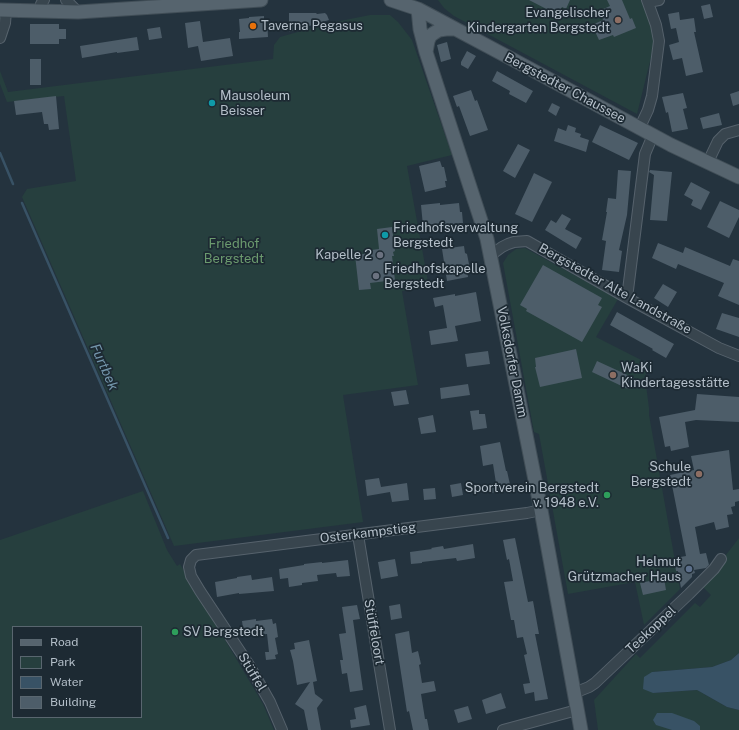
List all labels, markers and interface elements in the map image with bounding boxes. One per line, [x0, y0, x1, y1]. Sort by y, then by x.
place label: Evangelischer Kindergarten Bergstedt [467, 5, 610, 36]
marker: Evangelischer Kindergarten Bergstedt [613, 15, 623, 25]
place label: Taverna Pegasus [261, 18, 363, 34]
marker: Taverna Pegasus [248, 21, 258, 31]
street label: Bergstedter Chaussee [502, 49, 628, 127]
place label: Mausoleum Beisser [220, 88, 290, 119]
marker: Mausoleum Beisser [207, 98, 217, 108]
place label: Friedhofsverwaltung Bergstedt [393, 220, 518, 251]
marker: Friedhofsverwaltung Bergstedt [380, 230, 390, 240]
park label: Friedhof Bergstedt [204, 236, 264, 267]
street label: Bergstedter Alte Landstraße [536, 240, 694, 338]
place label: Kapelle 2 [315, 247, 372, 263]
marker: Kapelle 2 [375, 250, 385, 260]
place label: Friedhofskapelle Bergstedt [384, 261, 486, 292]
marker: Friedhofskapelle Bergstedt [371, 271, 381, 281]
street label: Volksdorfer Damm [494, 305, 530, 419]
water label: Furtbek [86, 341, 122, 393]
place label: WaKi Kindertagesstätte [621, 360, 730, 391]
marker: WaKi Kindertagesstätte [608, 370, 618, 380]
place label: Schule Bergstedt [631, 459, 691, 490]
marker: Schule Bergstedt [694, 469, 704, 479]
place label: Sportverein Bergstedt v. 1948 e.V. [465, 480, 599, 511]
marker: Sportverein Bergstedt v. 1948 e.V. [602, 490, 612, 500]
street label: Osterkampstieg [319, 519, 417, 547]
place label: Helmut Grützmacher Haus [568, 554, 681, 585]
marker: Helmut Grützmacher Haus [684, 564, 694, 574]
street label: Stüffeloort [361, 598, 387, 666]
street label: Teekoppel [623, 603, 679, 657]
place label: SV Bergstedt [183, 624, 264, 640]
legend [12, 626, 142, 718]
marker: SV Bergstedt [170, 627, 180, 637]
text: Road [50, 635, 78, 649]
street label: Stüffel [234, 650, 270, 694]
text: Park [50, 655, 76, 669]
text: Water [50, 675, 83, 689]
text: Building [50, 695, 96, 709]

